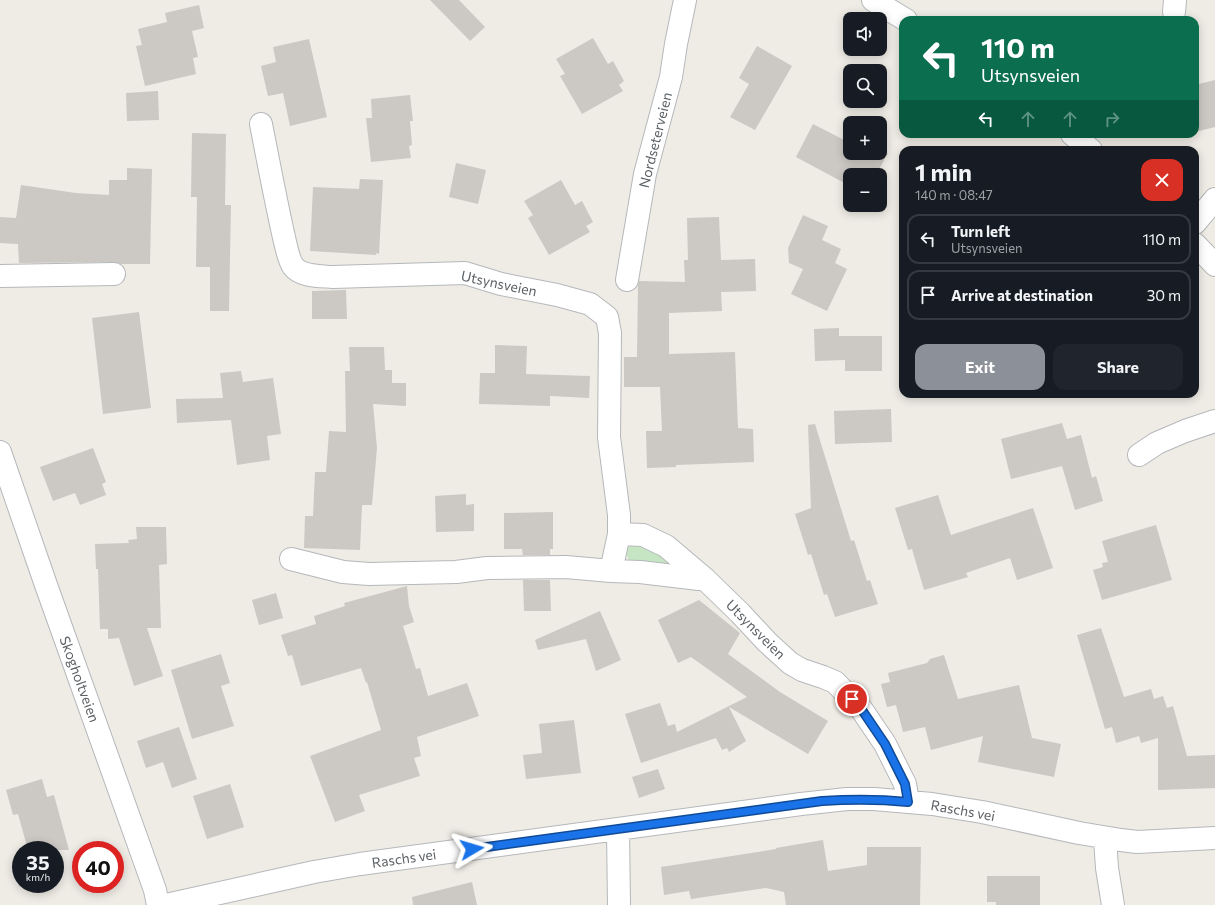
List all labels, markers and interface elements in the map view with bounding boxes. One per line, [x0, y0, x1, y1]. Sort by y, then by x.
map controls [843, 12, 887, 212]
button: sound [843, 12, 887, 56]
text: 110 m [981, 30, 1055, 64]
icon: left [915, 32, 967, 84]
button: search [843, 64, 887, 108]
text: Utsynsveien [981, 64, 1080, 86]
street label: Nordseterveien [635, 90, 675, 190]
icon: left [975, 108, 997, 130]
icon: ahead [1017, 108, 1039, 130]
icon: ahead [1059, 108, 1081, 130]
icon: right [1101, 108, 1123, 130]
button: + [843, 116, 887, 160]
text: 1 min [915, 157, 972, 186]
button: close [1141, 159, 1183, 201]
button: − [843, 168, 887, 212]
text: 140 m · 08:47 [915, 187, 993, 203]
text: Turn left [951, 222, 1010, 240]
icon: left [917, 228, 939, 250]
text: 110 m [1142, 230, 1181, 248]
text: Utsynsveien [951, 240, 1023, 256]
street label: Utsynsveien [460, 267, 538, 299]
icon: arrive [917, 284, 939, 306]
text: Arrive at destination [951, 286, 1093, 304]
text: 30 m [1147, 286, 1181, 304]
button: Exit [915, 344, 1045, 390]
button: Share [1053, 344, 1183, 390]
street label: Utsynsveien [723, 596, 789, 662]
street label: Skogholtveien [57, 634, 103, 724]
pin [835, 682, 869, 716]
icon: arrive [841, 688, 863, 710]
street label: Raschs vei [930, 796, 996, 824]
position arrow [451, 828, 493, 870]
speed limit sign: 40 [72, 841, 124, 893]
street label: Raschs vei [371, 845, 437, 871]
text: 35 [26, 850, 50, 874]
text: km/h [26, 871, 50, 883]

